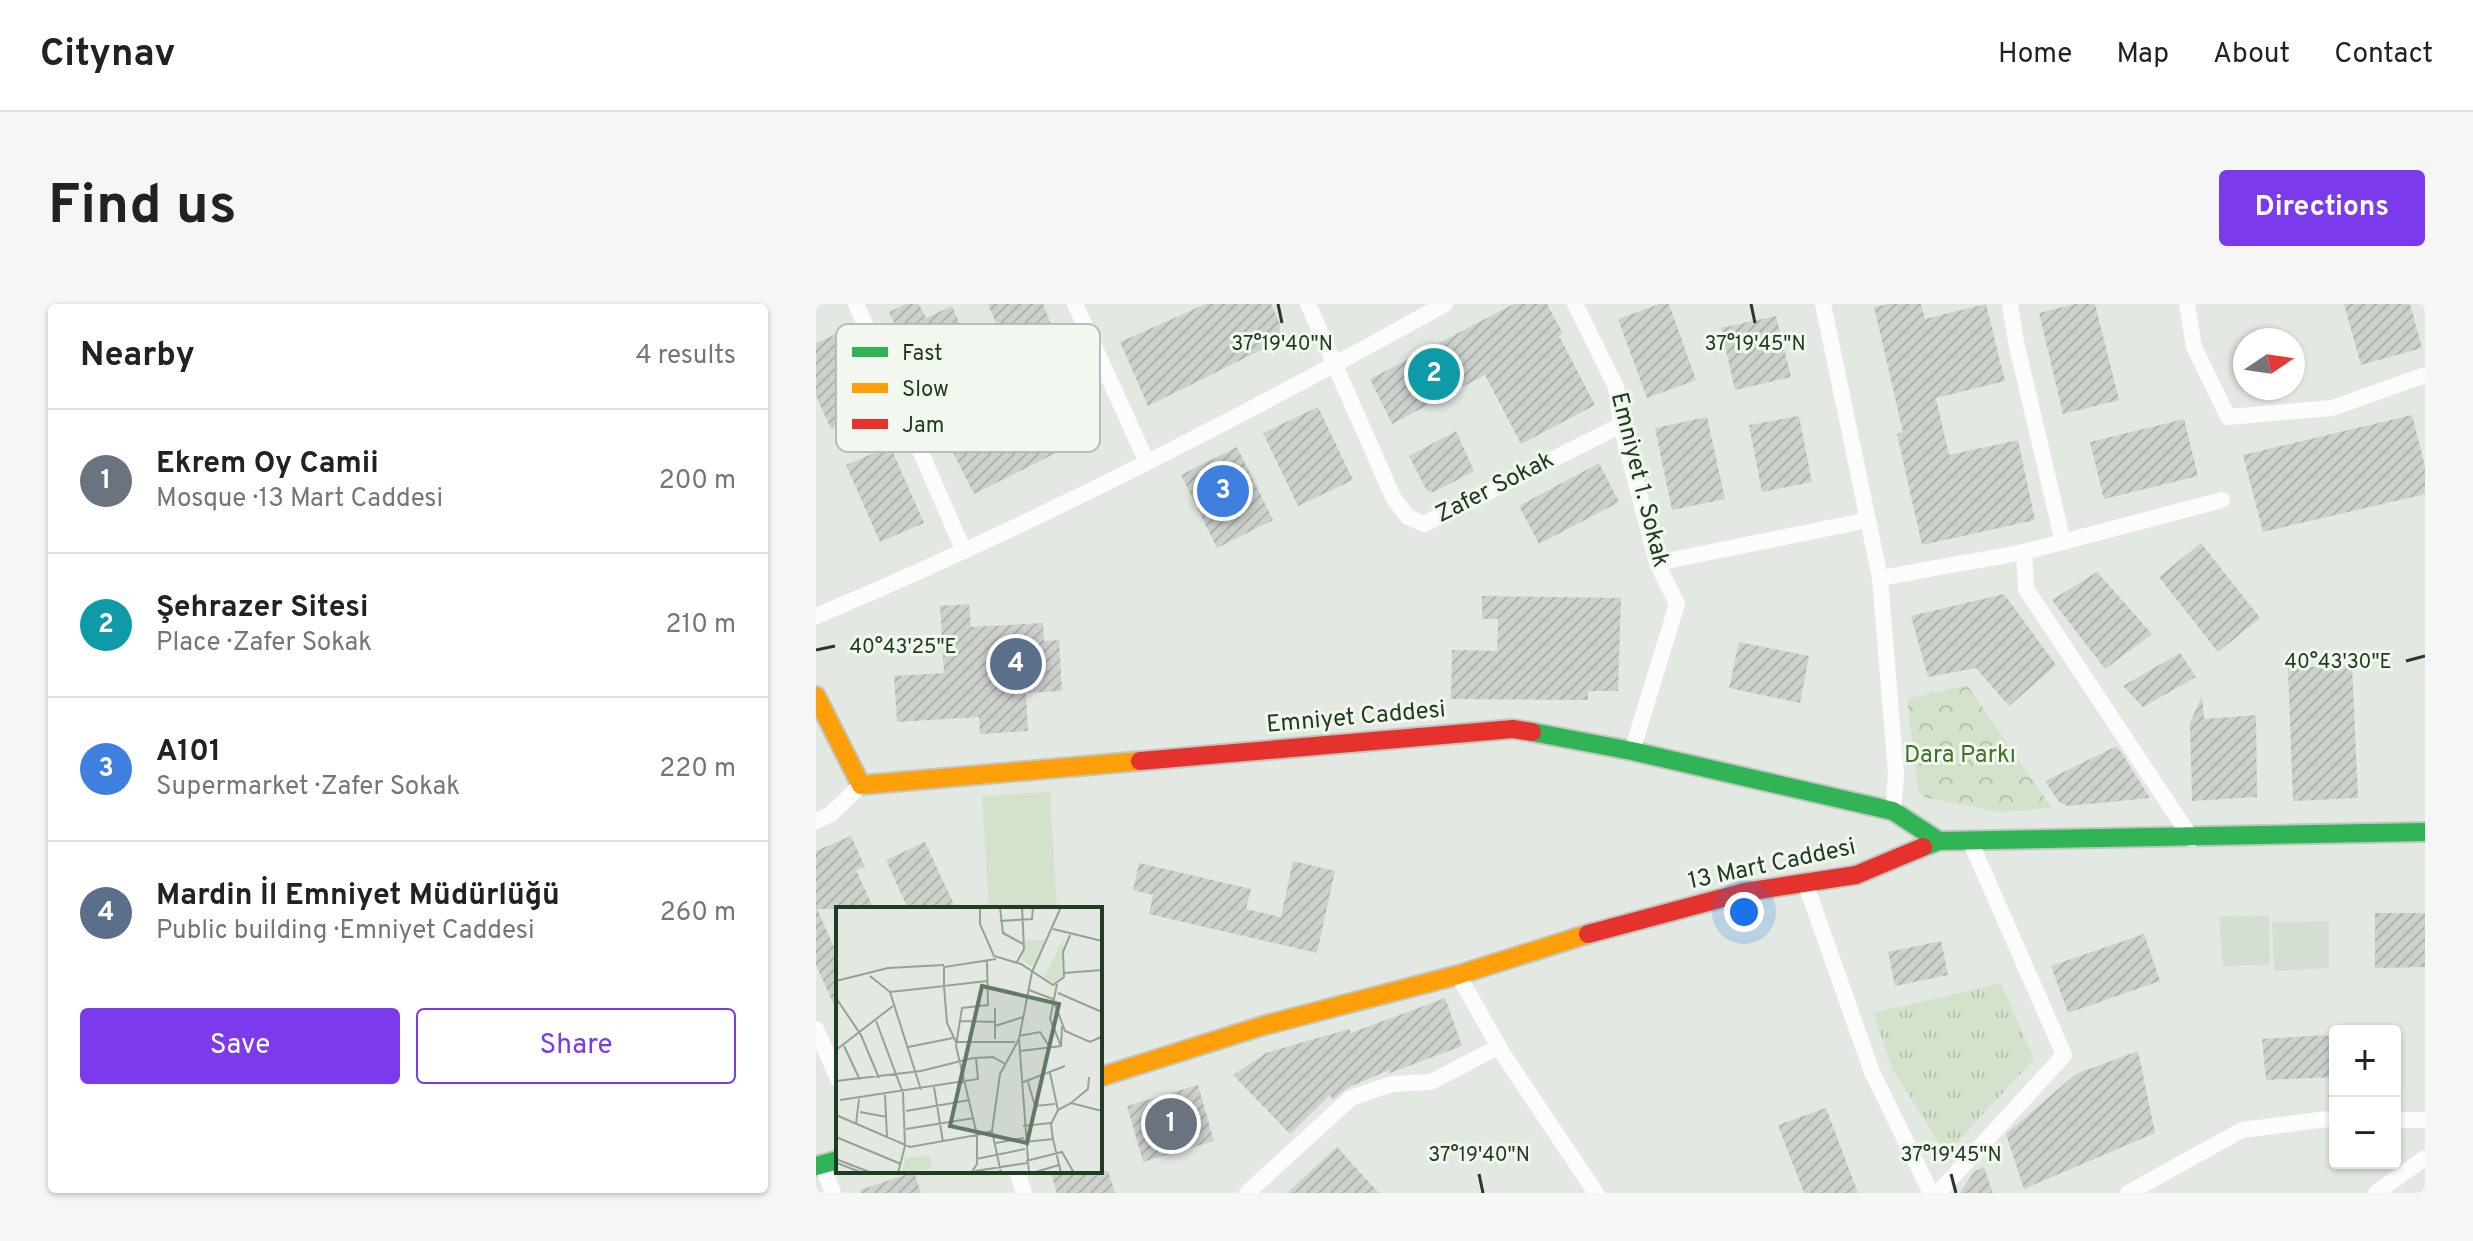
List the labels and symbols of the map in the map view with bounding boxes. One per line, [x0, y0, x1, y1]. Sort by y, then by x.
legend [836, 324, 1100, 452]
north arrow [2233, 328, 2305, 400]
text: 37°19'40"N [1231, 332, 1333, 358]
text: 37°19'45"N [1704, 332, 1806, 358]
text: Fast [902, 341, 943, 368]
pin: 2 [1408, 344, 1460, 404]
text: Slow [902, 377, 949, 404]
street label: Emniyet 1. Sokak [1603, 389, 1675, 571]
text: Jam [902, 413, 945, 440]
street label: Zafer Sokak [1431, 445, 1559, 531]
pin: 3 [1197, 461, 1249, 521]
pin: 4 [990, 634, 1042, 694]
text: 40°43'25"E [850, 635, 956, 661]
text: 40°43'30"E [2285, 650, 2391, 676]
street label: Emniyet Caddesi [1265, 695, 1447, 741]
park label: Dara Parkı [1904, 741, 2016, 771]
street label: 13 Mart Caddesi [1686, 833, 1858, 897]
your location [1724, 892, 1764, 932]
inset map [836, 907, 1102, 1173]
pin: 1 [1145, 1094, 1197, 1154]
text: 37°19'40"N [1428, 1143, 1530, 1169]
text: 37°19'45"N [1900, 1143, 2002, 1169]

